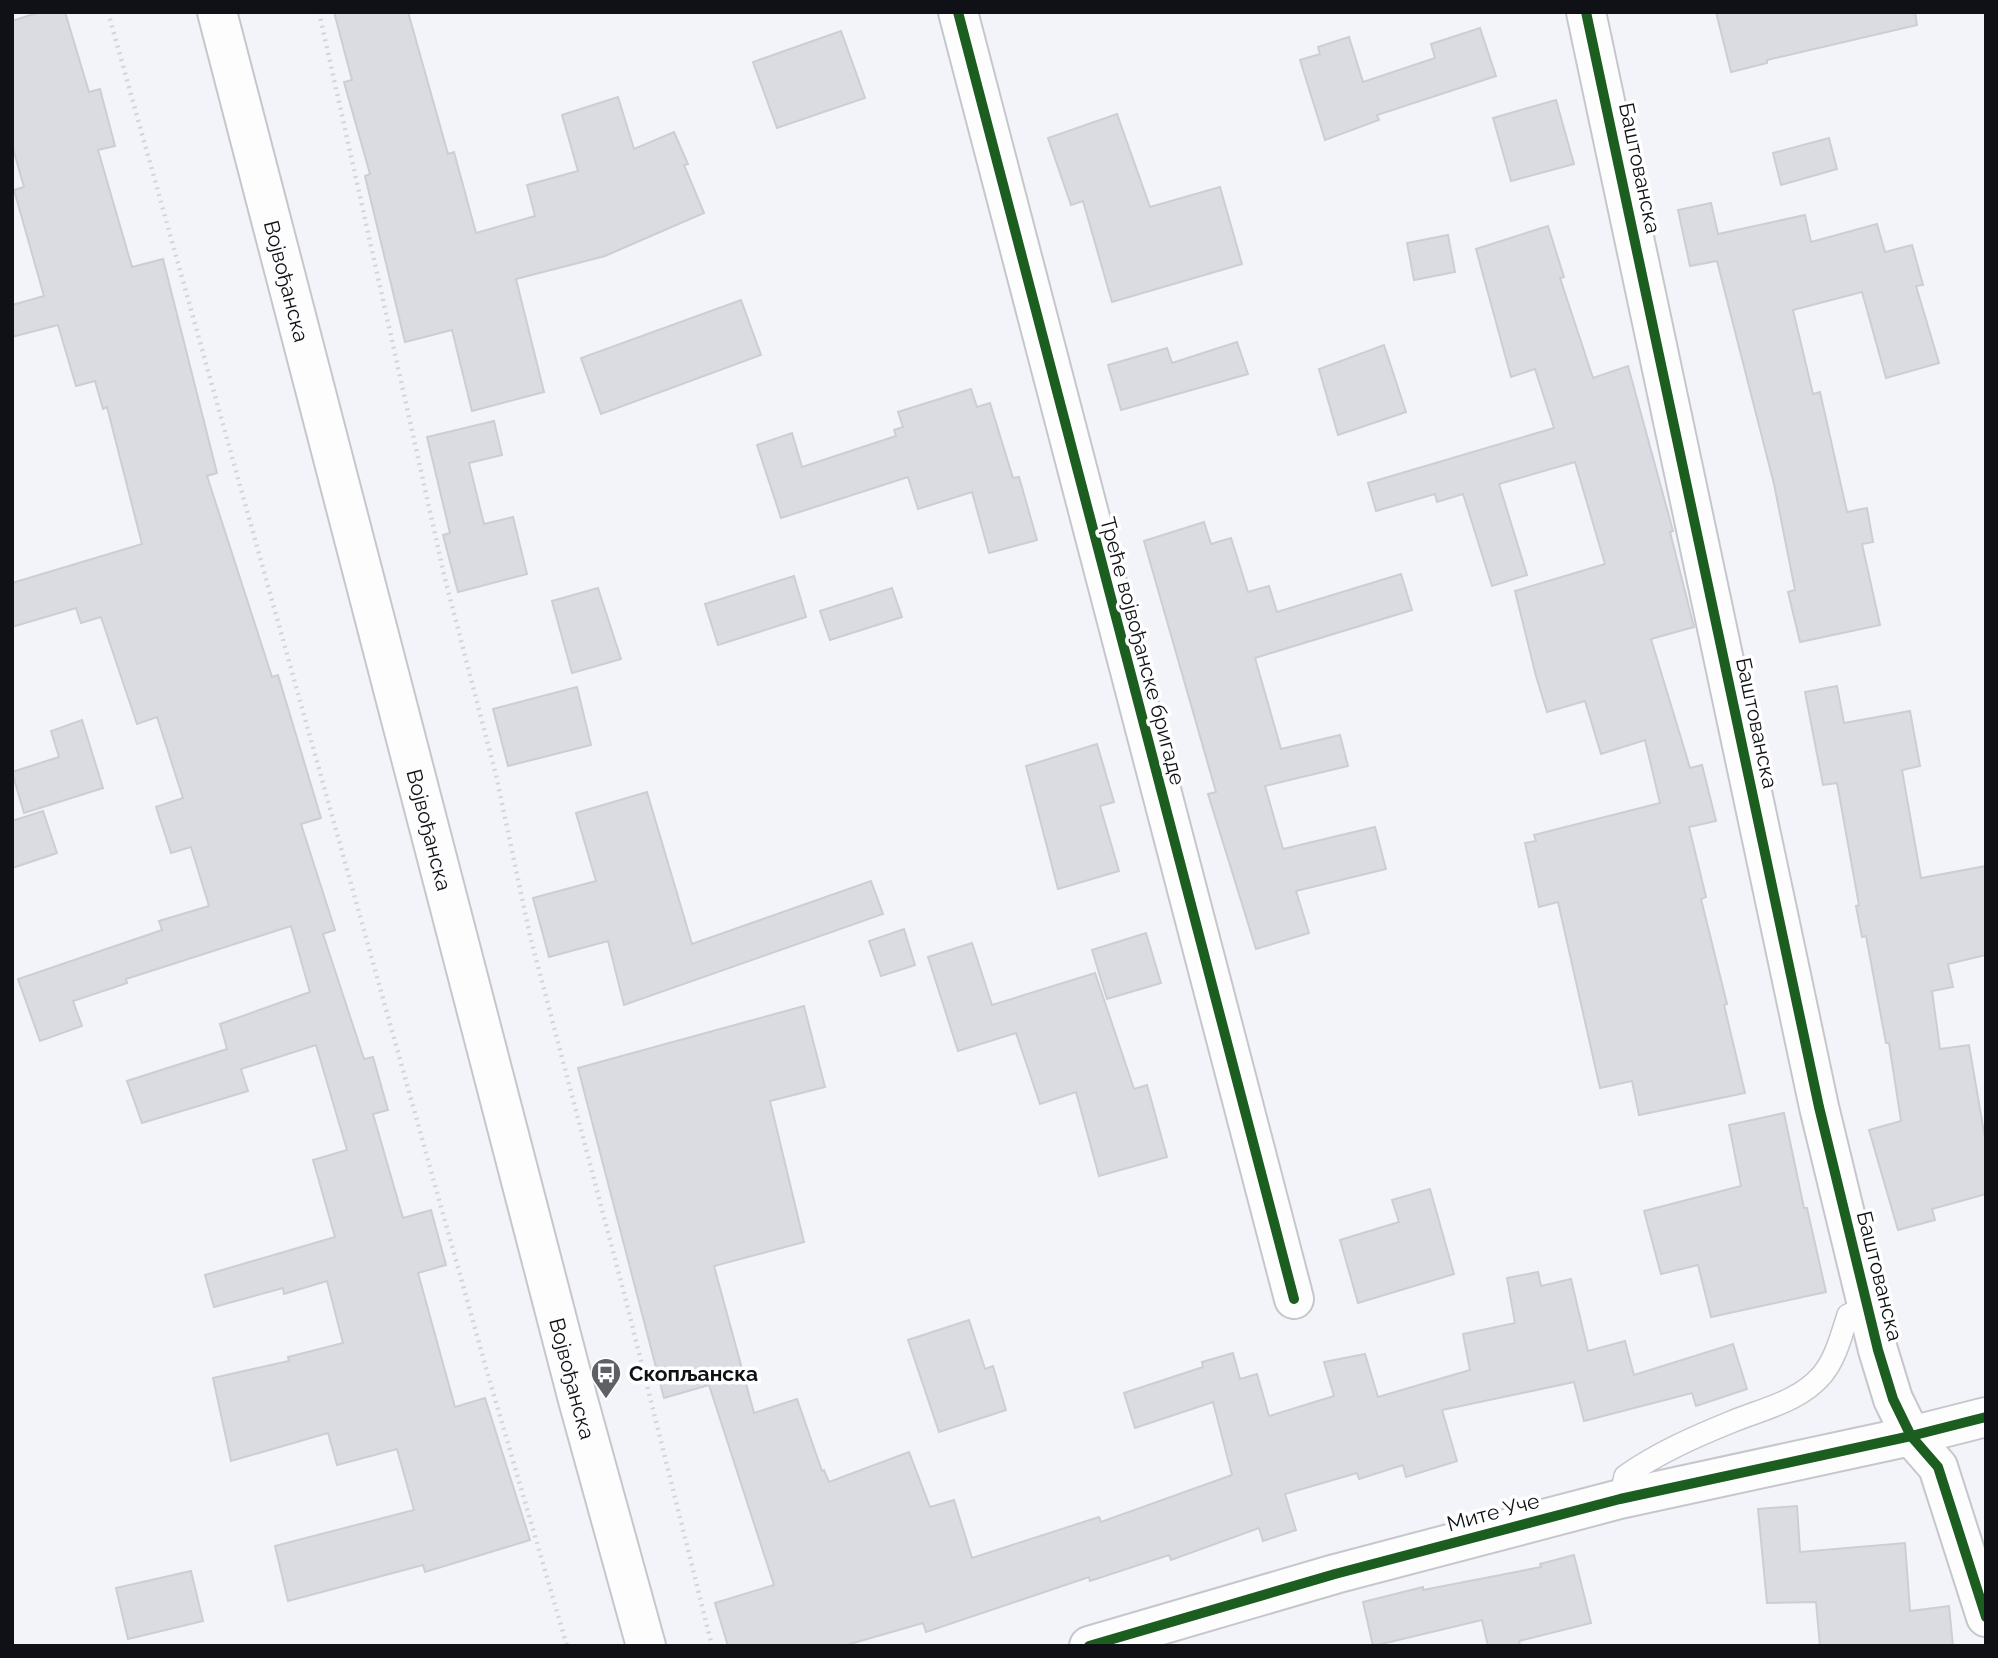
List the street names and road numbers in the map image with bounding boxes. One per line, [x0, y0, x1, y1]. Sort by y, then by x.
street label: Баштованска [1614, 100, 1666, 236]
street label: Војвођанска [259, 218, 315, 344]
street label: Треће војвођанске бригаде [1095, 514, 1191, 788]
street label: Баштованска [1731, 655, 1783, 791]
street label: Војвођанска [402, 766, 457, 893]
street label: Баштованска [1852, 1208, 1908, 1344]
street label: Војвођанска [545, 1315, 601, 1442]
street label: Мите Уче [1444, 1488, 1542, 1536]

